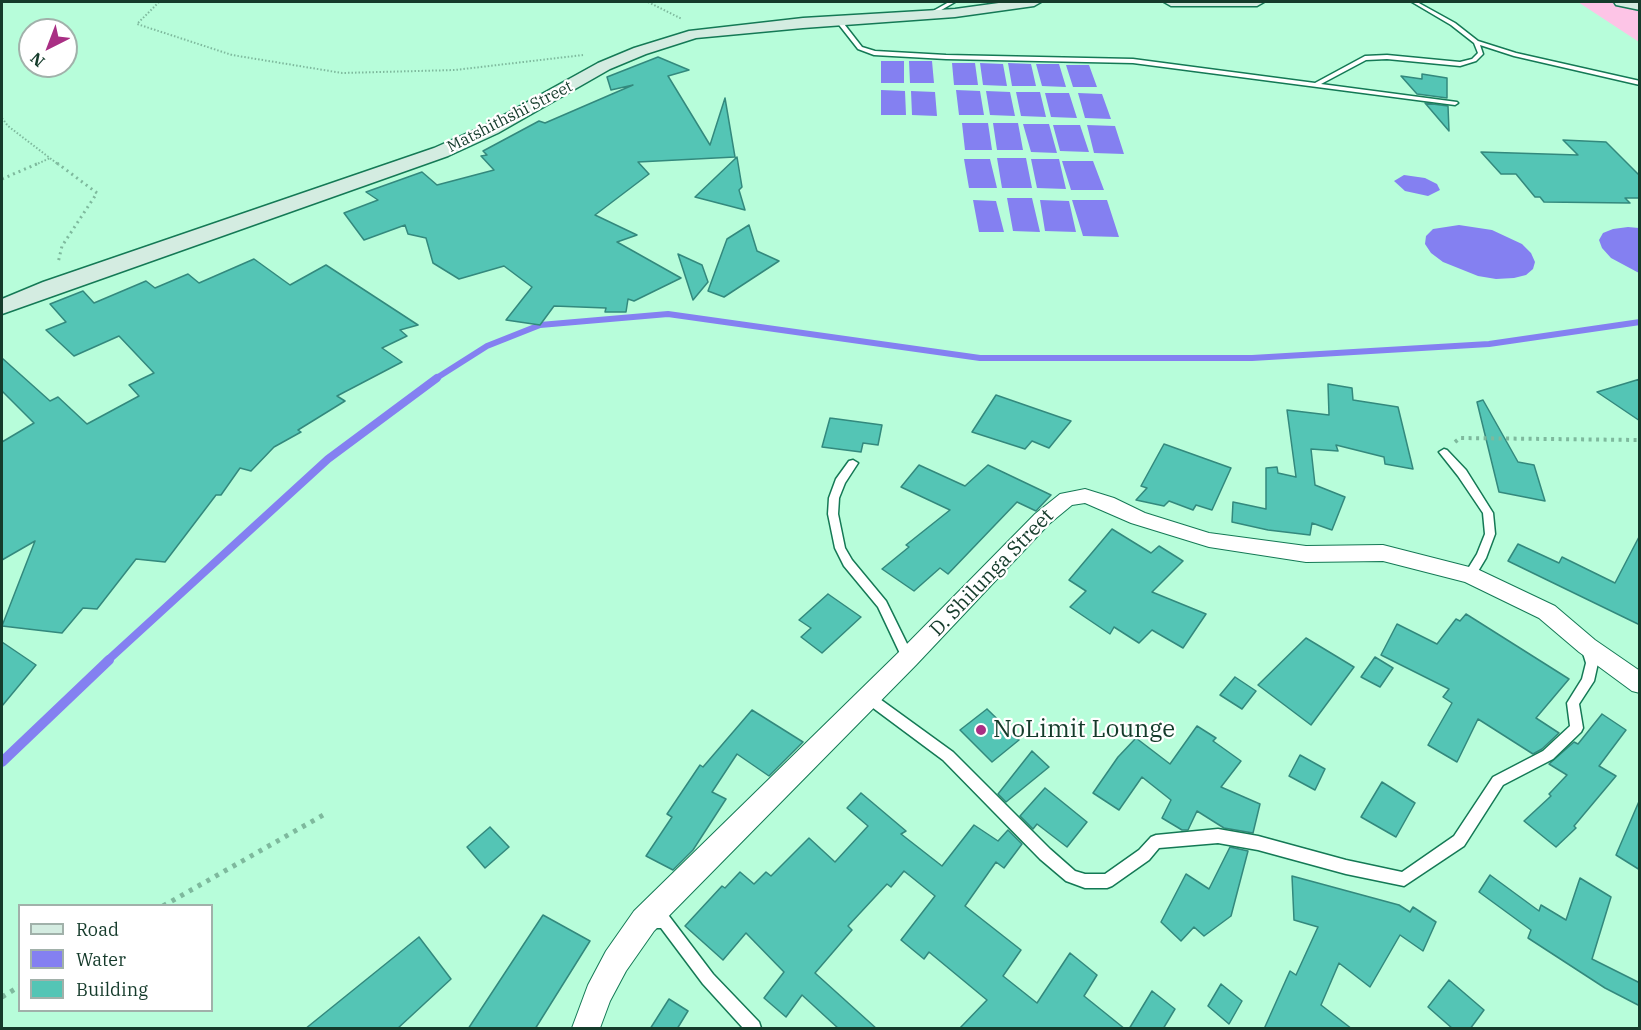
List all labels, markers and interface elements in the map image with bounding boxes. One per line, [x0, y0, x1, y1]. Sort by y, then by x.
north arrow [18, 18, 78, 78]
text: N [26, 48, 49, 72]
street label: Matshithshi Street [444, 77, 576, 157]
street label: D. Shilunga Street [925, 504, 1059, 642]
place label: NoLimit Lounge [993, 716, 1175, 744]
marker: NoLimit Lounge [974, 723, 988, 737]
legend [18, 904, 213, 1012]
text: Road [76, 918, 119, 941]
text: Water [76, 948, 126, 971]
text: Building [76, 978, 148, 1001]

